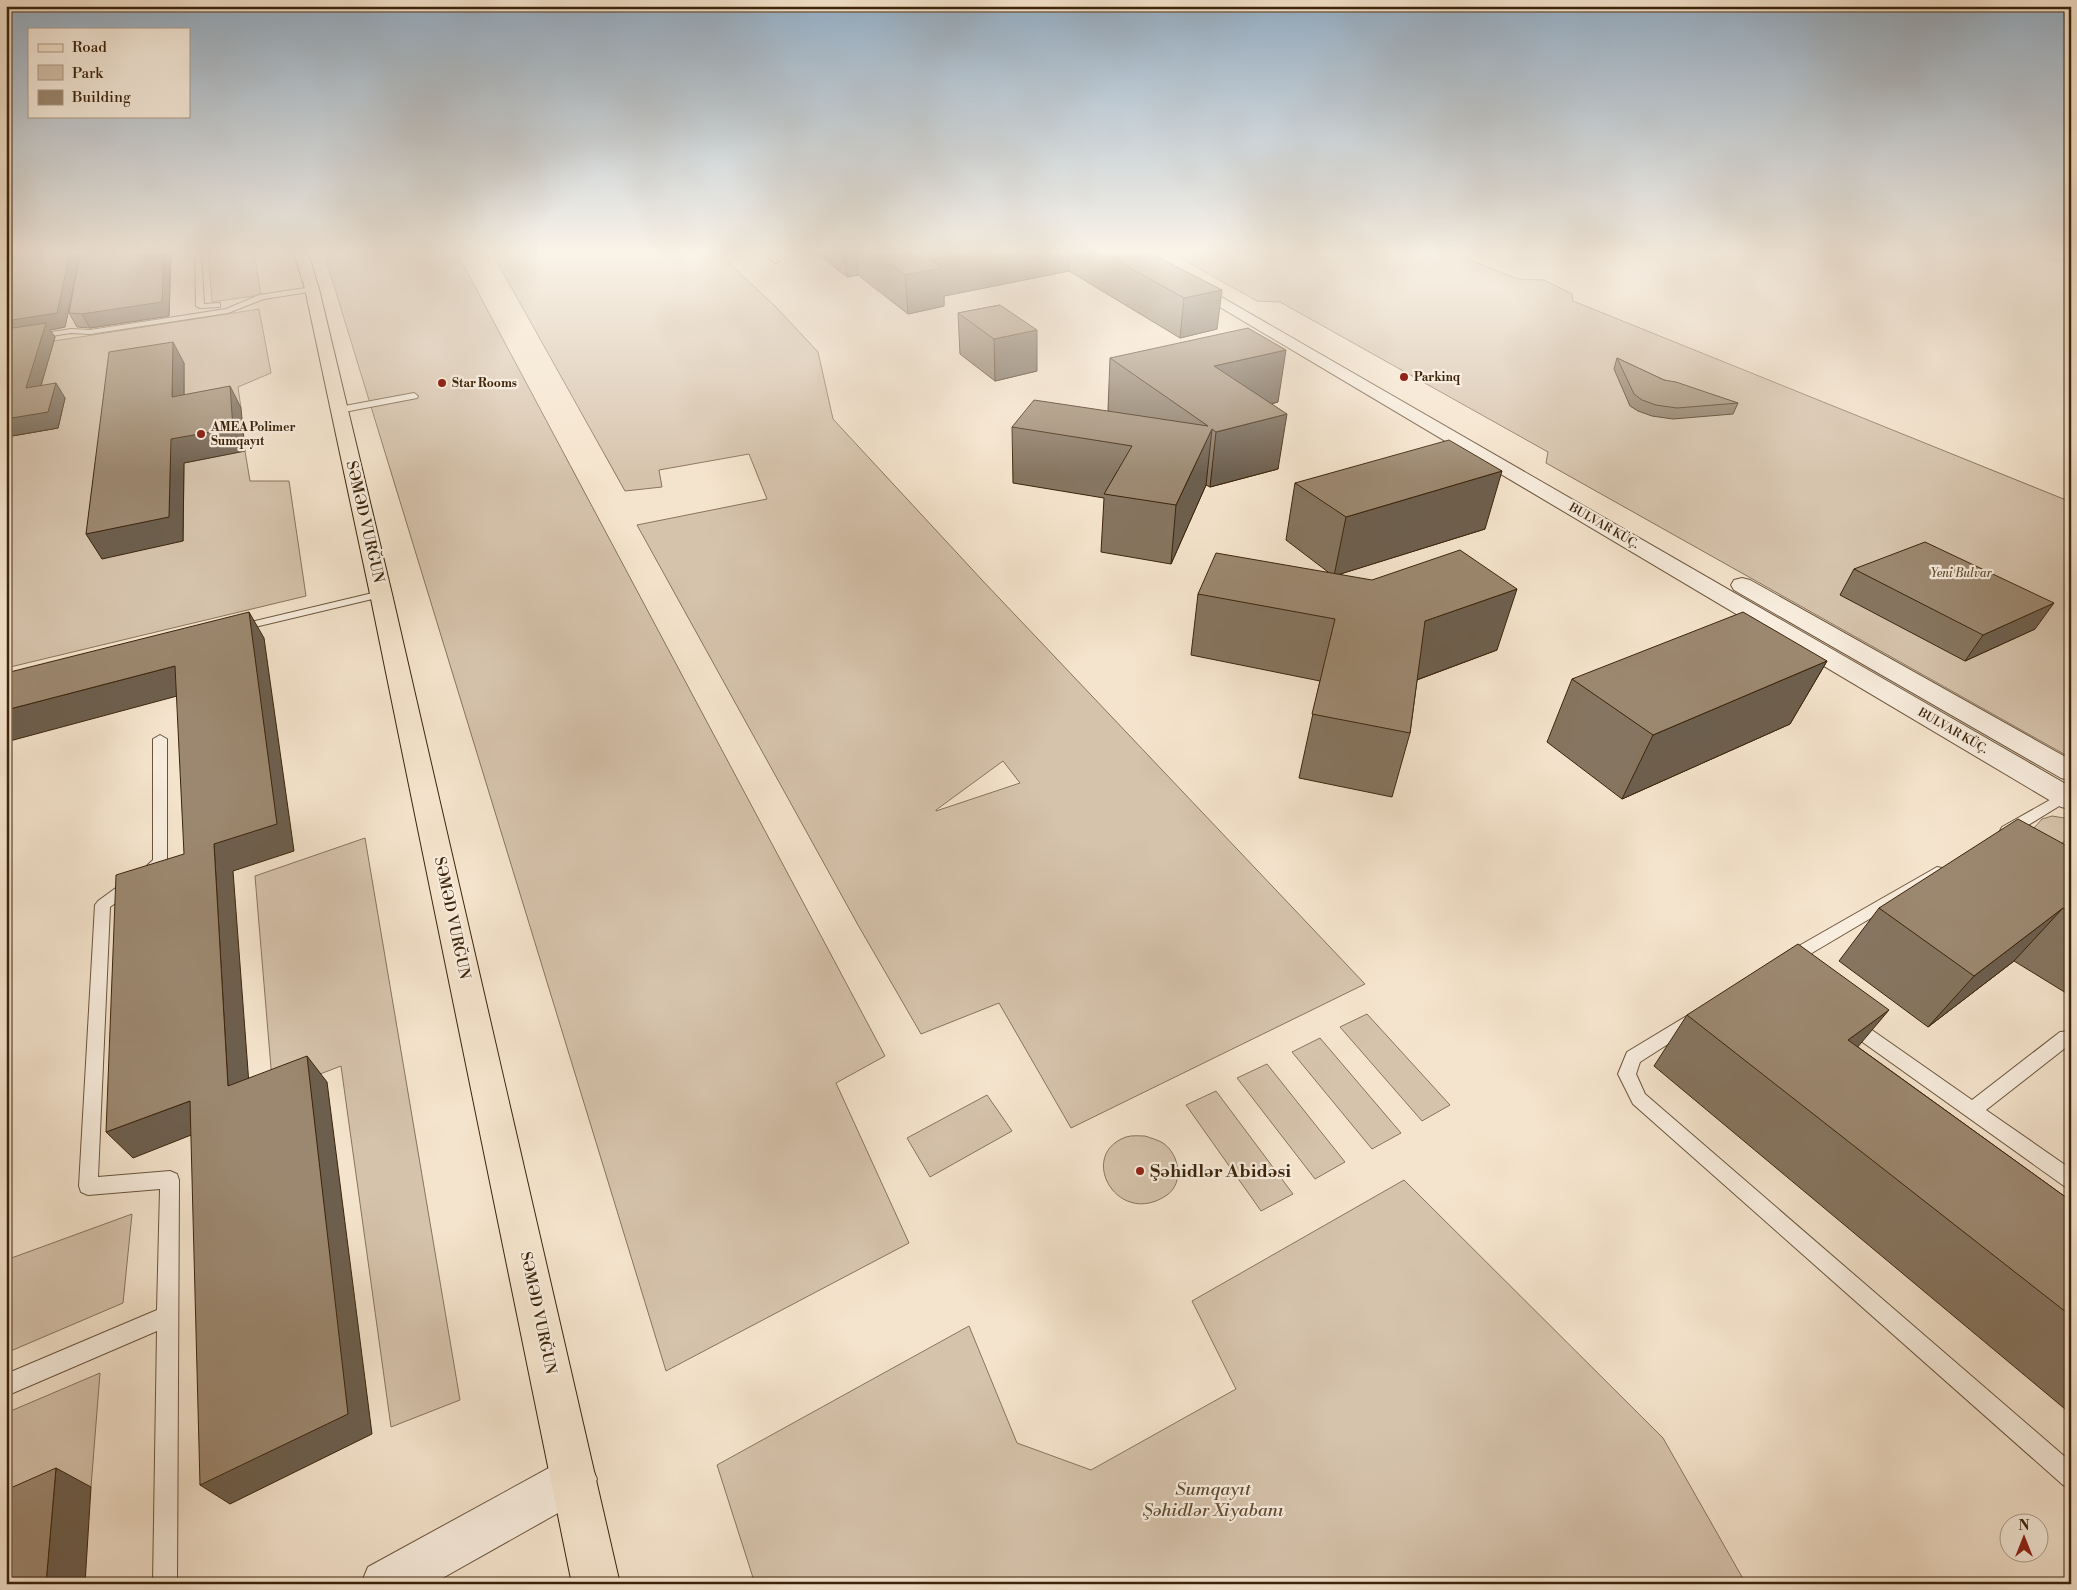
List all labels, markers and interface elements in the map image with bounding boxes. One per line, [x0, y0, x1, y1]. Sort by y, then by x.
legend [28, 28, 190, 118]
text: Road [72, 38, 107, 57]
text: Park [72, 64, 104, 83]
text: Building [71, 88, 131, 107]
place label: Parkinq [1414, 370, 1461, 385]
marker: Parkinq [1398, 371, 1410, 383]
place label: Star Rooms [452, 376, 517, 391]
marker: Star Rooms [436, 377, 448, 389]
place label: AMEA Polimer Sumqayıt [210, 420, 296, 449]
marker: AMEA Polimer Sumqayıt [195, 428, 207, 440]
street label: SƏMƏD VURĞUN [342, 459, 389, 585]
street label: BULVAR KÜÇ. [1565, 498, 1643, 552]
park label: Yeni Bulvar [1930, 566, 1992, 581]
street label: BULVAR KÜÇ. [1914, 703, 1992, 757]
street label: SƏMƏD VURĞUN [430, 855, 475, 981]
place label: Şəhidlər Abidəsi [1150, 1160, 1291, 1183]
marker: Şəhidlər Abidəsi [1134, 1165, 1146, 1177]
street label: SƏMƏD VURĞUN [516, 1250, 561, 1376]
park label: Sumqayıt Şəhidlər Xiyabanı [1142, 1478, 1284, 1522]
north arrow [2000, 1512, 2050, 1562]
text: N [2018, 1517, 2030, 1535]

